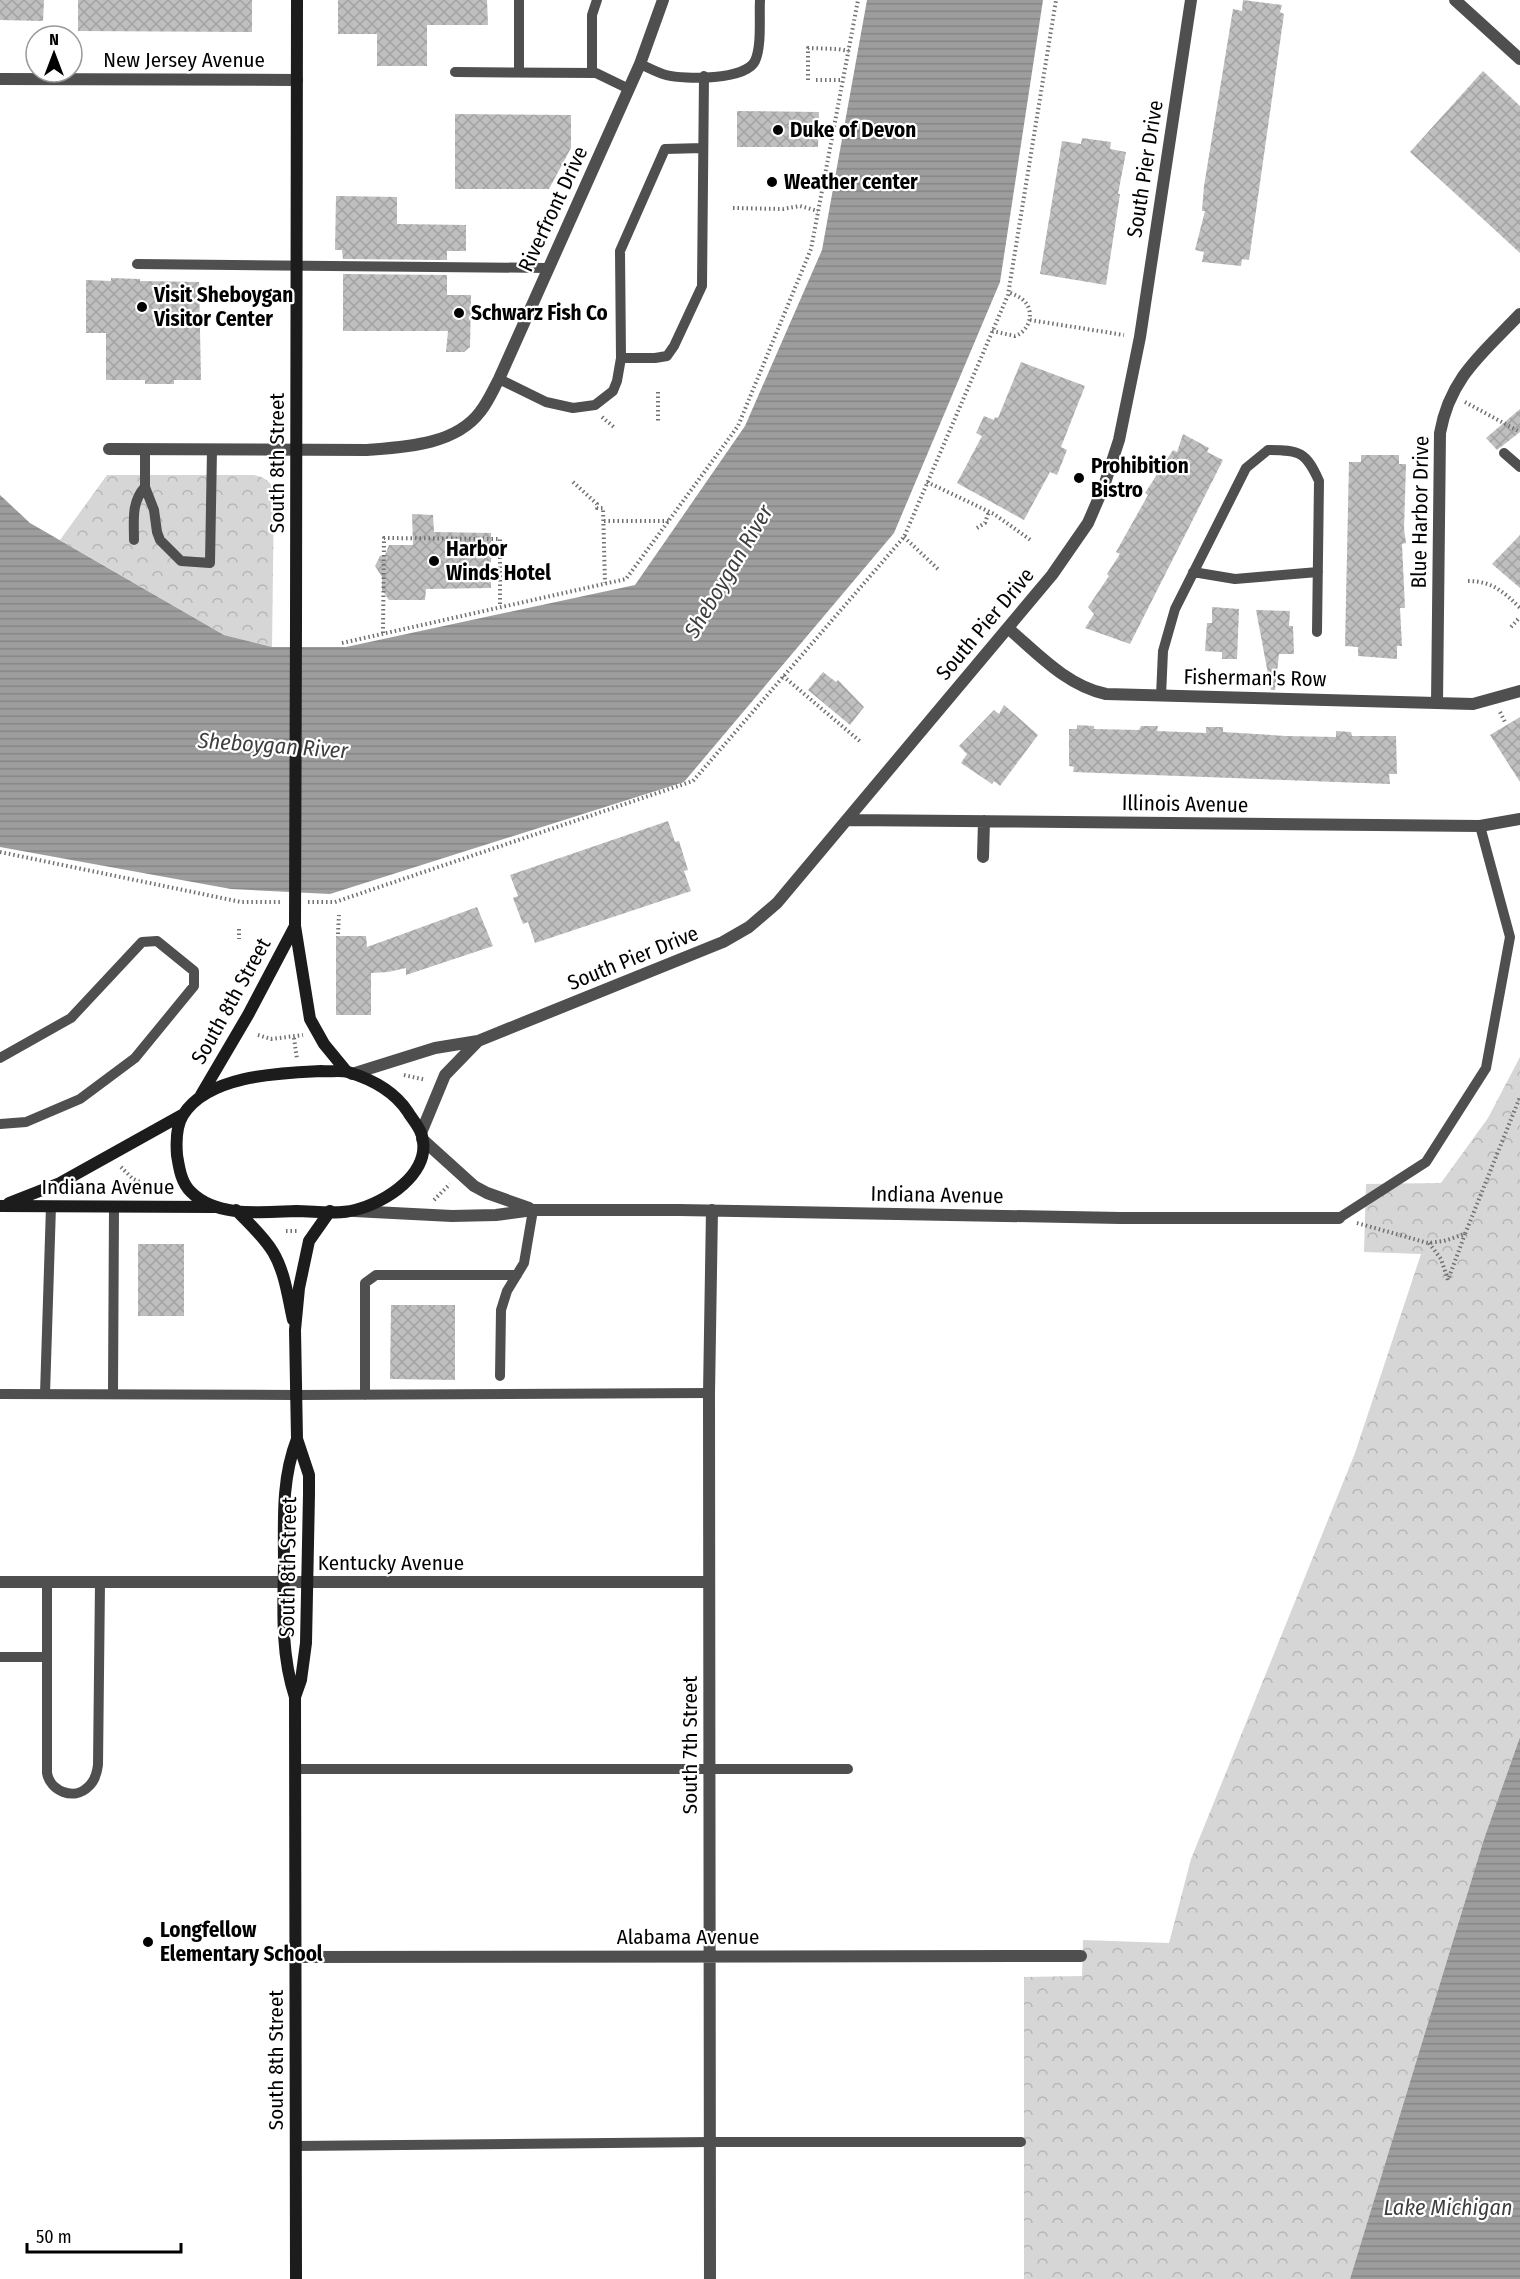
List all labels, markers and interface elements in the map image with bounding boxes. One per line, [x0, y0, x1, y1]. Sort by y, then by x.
north arrow [24, 24, 84, 84]
text: N [49, 30, 59, 49]
street label: New Jersey Avenue [103, 47, 265, 73]
street label: South Pier Drive [1121, 98, 1169, 240]
place label: Duke of Devon [790, 117, 916, 143]
marker: Duke of Devon [771, 123, 785, 137]
street label: Riverfront Drive [513, 142, 593, 276]
place label: Weather center [784, 169, 918, 195]
marker: Weather center [765, 175, 779, 189]
place label: Visit Sheboygan Visitor Center [153, 282, 293, 332]
marker: Visit Sheboygan Visitor Center [135, 300, 149, 314]
place label: Schwarz Fish Co [471, 300, 608, 326]
marker: Schwarz Fish Co [452, 306, 466, 320]
street label: South 8th Street [264, 393, 290, 533]
street label: Blue Harbor Drive [1406, 435, 1434, 589]
place label: Prohibition Bistro [1091, 453, 1189, 503]
marker: Prohibition Bistro [1072, 471, 1086, 485]
water label: Sheboygan River [678, 499, 779, 643]
place label: Harbor Winds Hotel [446, 536, 551, 586]
marker: Harbor Winds Hotel [427, 554, 441, 568]
street label: South Pier Drive [930, 563, 1040, 685]
street label: Fisherman's Row [1183, 664, 1327, 692]
water label: Sheboygan River [196, 727, 350, 764]
street label: Illinois Avenue [1122, 790, 1248, 818]
street label: South Pier Drive [564, 920, 702, 996]
street label: South 8th Street [186, 933, 276, 1069]
street label: Indiana Avenue [42, 1174, 174, 1200]
street label: Indiana Avenue [870, 1181, 1004, 1209]
street label: South 8th Street [274, 1496, 302, 1637]
street label: Kentucky Avenue [318, 1550, 464, 1576]
street label: South 7th Street [677, 1676, 703, 1814]
place label: Longfellow Elementary School [160, 1917, 323, 1967]
street label: Alabama Avenue [617, 1924, 759, 1950]
marker: Longfellow Elementary School [141, 1935, 155, 1949]
street label: South 8th Street [263, 1990, 289, 2130]
water label: Lake Michigan [1384, 2194, 1512, 2221]
scale bar [27, 2216, 182, 2254]
text: 50 m [36, 2226, 72, 2248]

